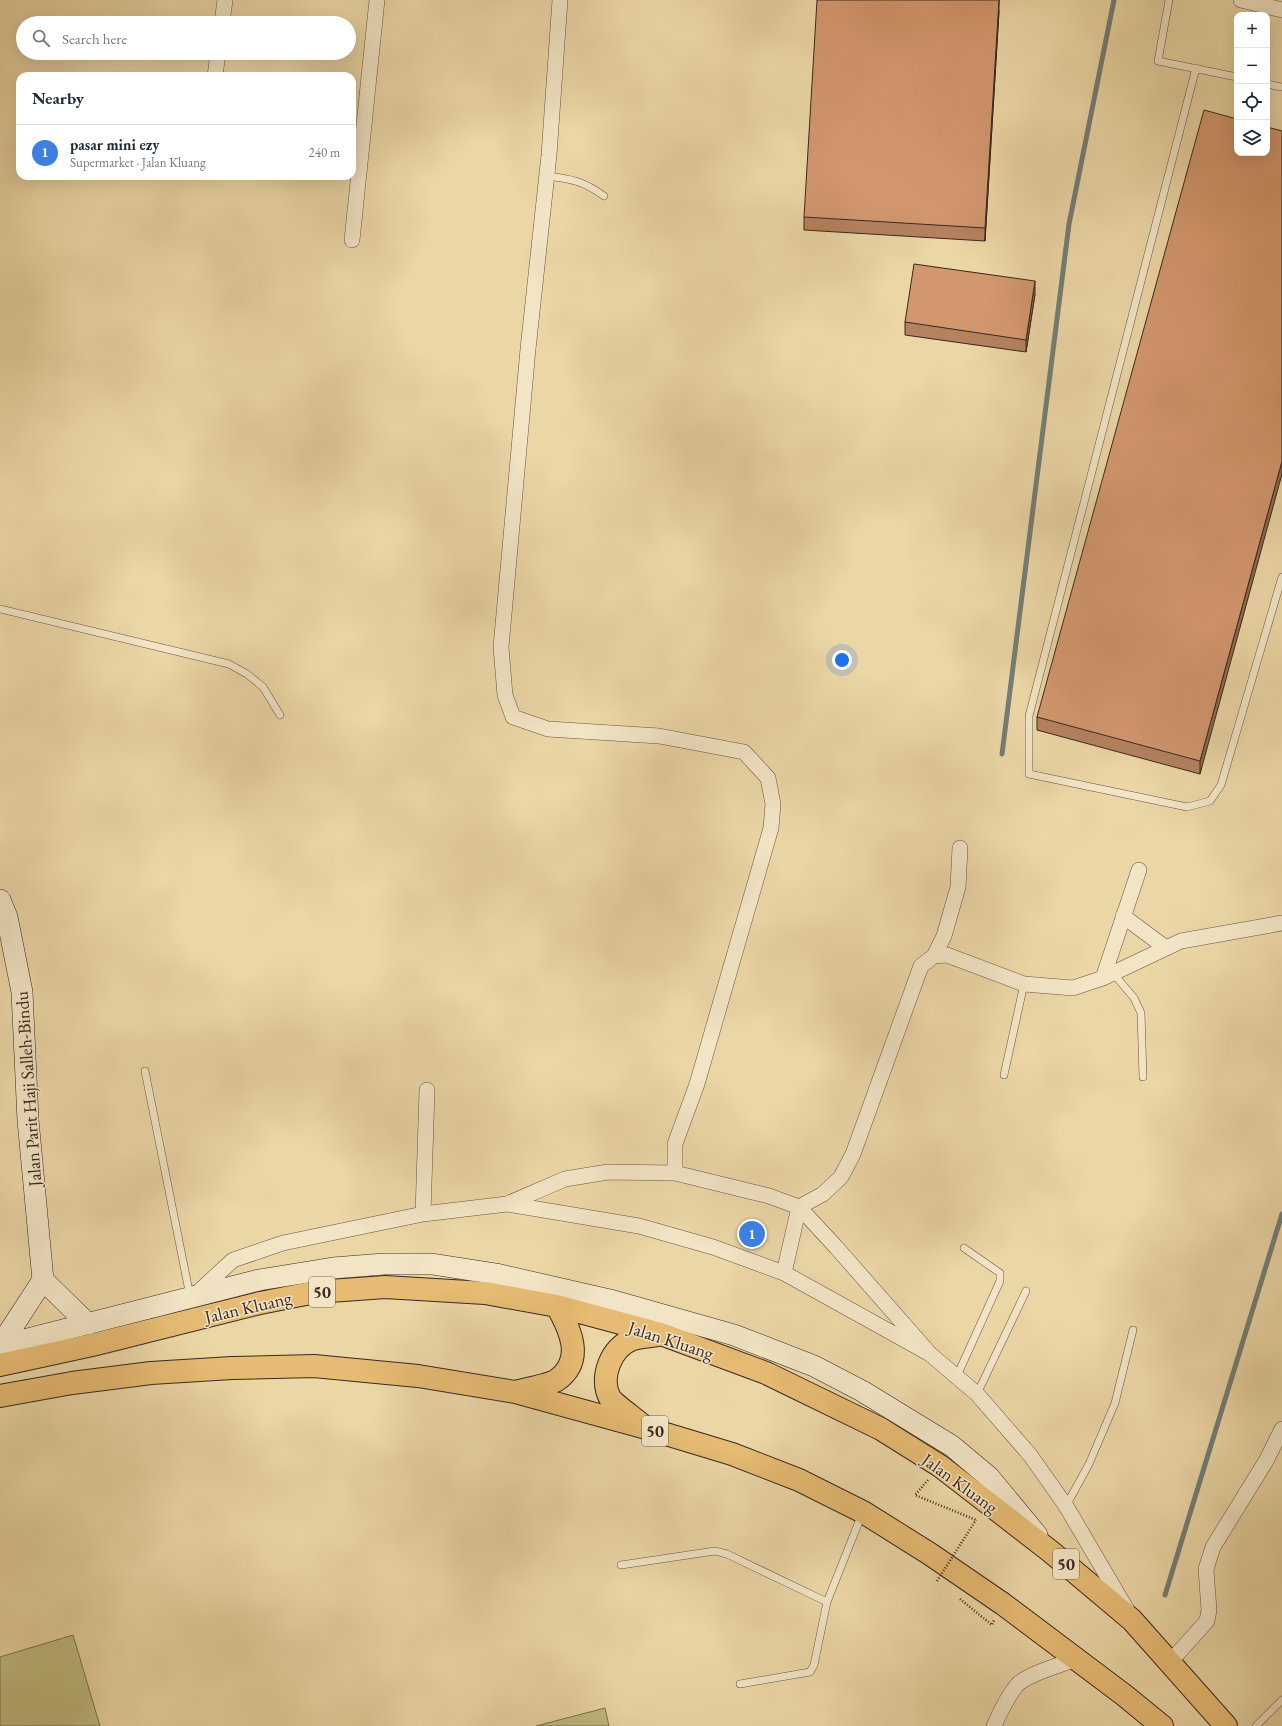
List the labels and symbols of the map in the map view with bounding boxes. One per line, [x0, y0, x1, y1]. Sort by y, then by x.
your location [832, 650, 852, 670]
street label: Jalan Parit Haji Salleh-Bindu [10, 990, 46, 1190]
pin: 1 [739, 1219, 765, 1249]
road number: 50 [309, 1277, 335, 1307]
street label: Jalan Kluang [200, 1286, 294, 1329]
street label: Jalan Kluang [623, 1315, 717, 1365]
road number: 50 [642, 1416, 668, 1446]
street label: Jalan Kluang [916, 1447, 1003, 1518]
road number: 50 [1053, 1549, 1079, 1579]

